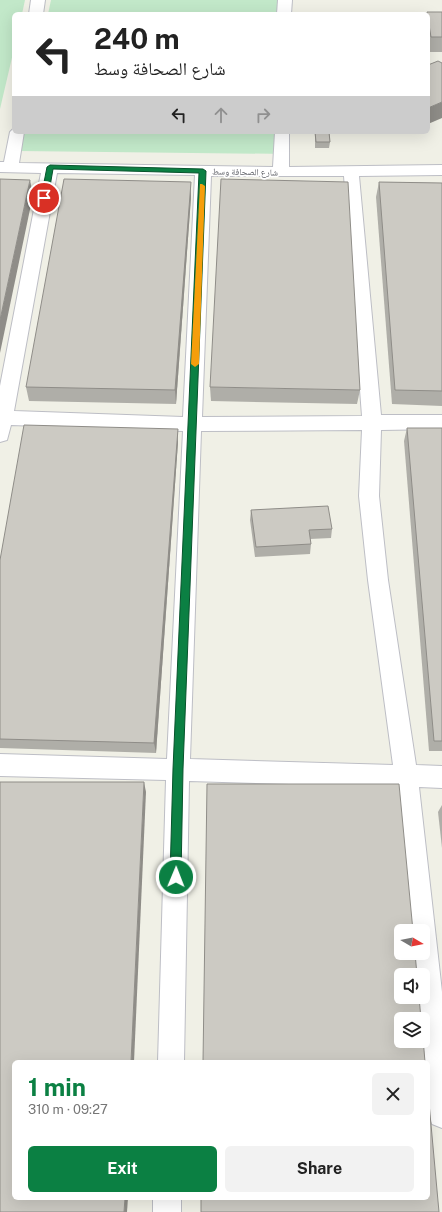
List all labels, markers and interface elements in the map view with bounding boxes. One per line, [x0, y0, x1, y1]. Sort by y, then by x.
text: 240 m [94, 22, 180, 55]
icon: left [28, 28, 80, 80]
text: شارع الصحافة وسط [94, 58, 226, 79]
icon: left [168, 104, 190, 126]
icon: ahead [210, 104, 232, 126]
icon: right [252, 104, 274, 126]
street label: شارع الصحافة وسط [212, 165, 278, 179]
pin [27, 181, 61, 215]
icon: arrive [33, 187, 55, 209]
position arrow [155, 856, 197, 898]
north arrow [394, 924, 430, 960]
map controls [394, 924, 430, 1048]
button: sound [394, 968, 430, 1004]
button: layers [394, 1012, 430, 1048]
text: 1 min [28, 1073, 86, 1101]
button: close [372, 1073, 414, 1115]
text: 310 m · 09:27 [28, 1102, 108, 1117]
button: Exit [28, 1146, 217, 1192]
button: Share [225, 1146, 414, 1192]

